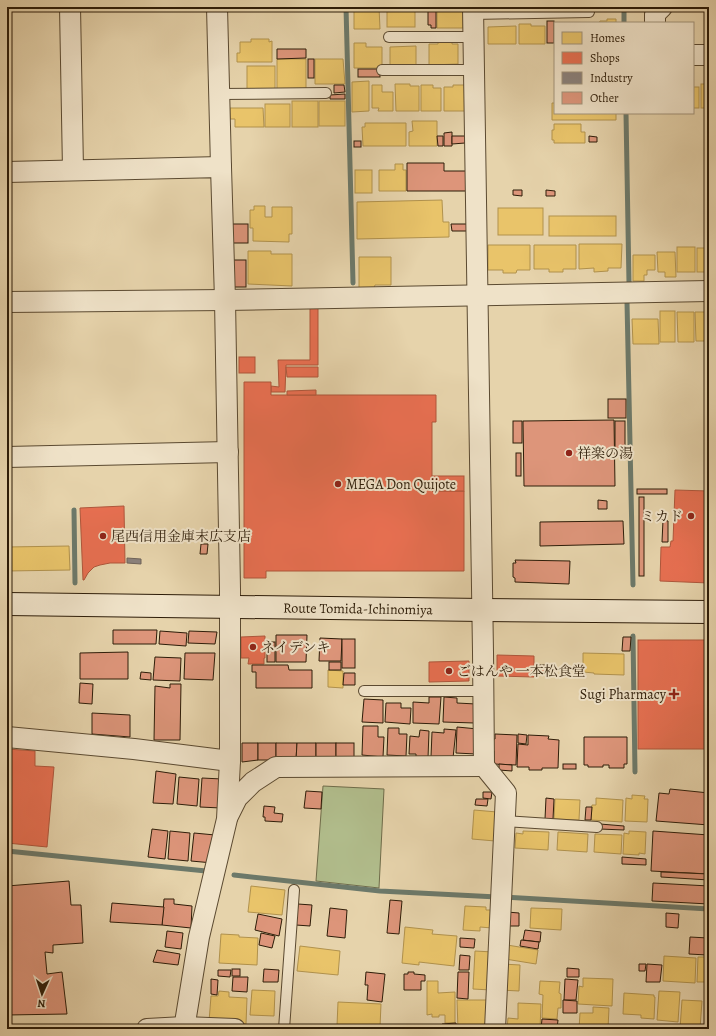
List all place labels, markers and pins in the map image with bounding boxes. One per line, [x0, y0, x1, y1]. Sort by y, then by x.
place label: 祥楽の湯 [577, 444, 633, 463]
marker: 祥楽の湯 [564, 448, 574, 458]
place label: MEGA Don Quijote [346, 475, 456, 494]
marker: MEGA Don Quijote [333, 479, 343, 489]
place label: ミカド [641, 507, 683, 526]
marker: ミカド [686, 511, 696, 521]
place label: 尾西信用金庫末広支店 [111, 527, 251, 546]
marker: 尾西信用金庫末広支店 [98, 531, 108, 541]
place label: ネイデンキ [261, 638, 330, 657]
marker: ネイデンキ [248, 642, 258, 652]
place label: ごはんや 一本松食堂 [457, 662, 586, 681]
marker: ごはんや 一本松食堂 [444, 666, 454, 676]
place label: Sugi Pharmacy [580, 685, 667, 704]
marker: Sugi Pharmacy [669, 689, 679, 699]

